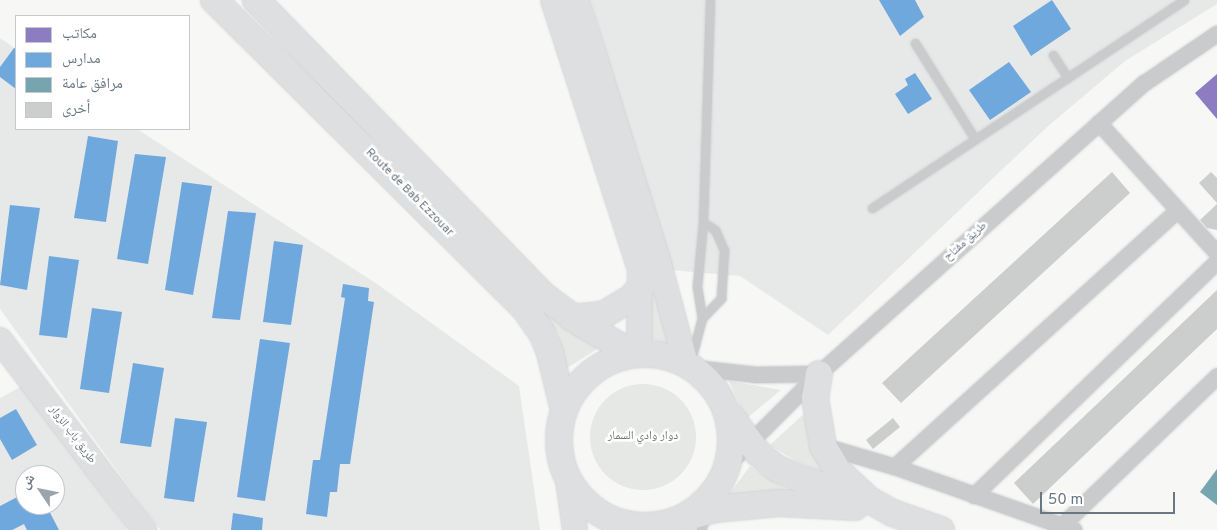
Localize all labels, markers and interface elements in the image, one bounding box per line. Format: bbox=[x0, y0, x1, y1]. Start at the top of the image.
legend bbox=[15, 15, 190, 130]
text: مكاتب bbox=[62, 25, 97, 44]
text: مدارس bbox=[62, 50, 101, 69]
text: مرافق عامة bbox=[62, 75, 123, 94]
text: أخرى bbox=[62, 100, 90, 119]
street label: Route de Bab Ezzouar bbox=[362, 146, 456, 240]
street label: طريق مفتاح bbox=[942, 219, 990, 265]
street label: طريق باب الزوار bbox=[45, 403, 99, 467]
park label: دوار وادي السمار bbox=[608, 430, 678, 444]
north arrow bbox=[15, 465, 65, 515]
text: ش bbox=[17, 471, 39, 493]
scale bar bbox=[1042, 482, 1177, 514]
text: 50 m bbox=[1048, 491, 1083, 510]

